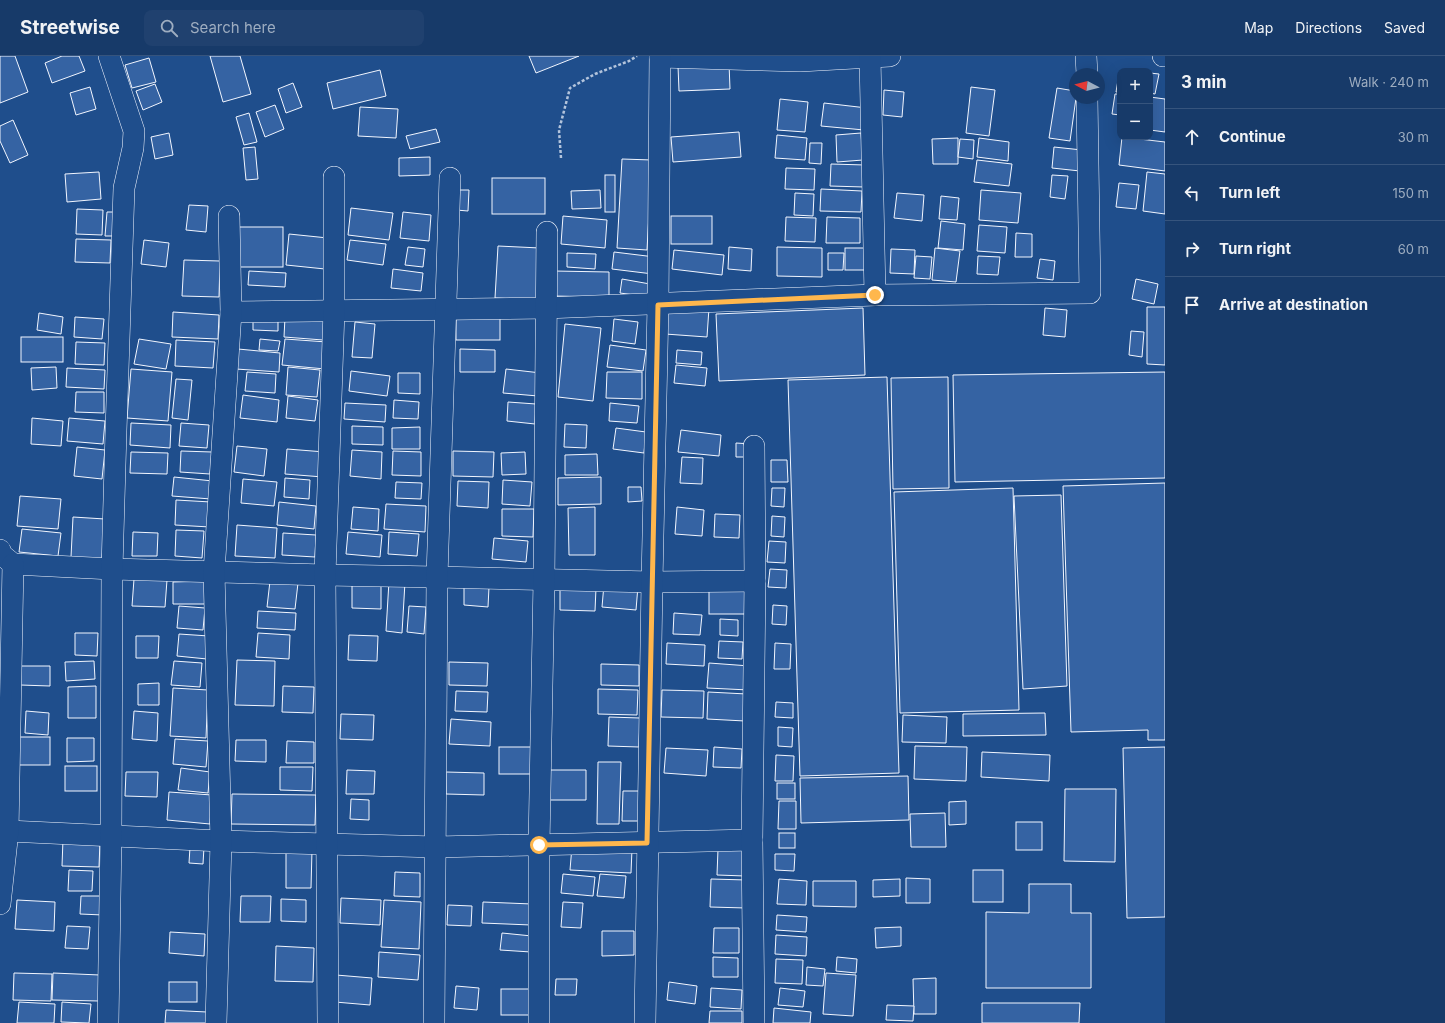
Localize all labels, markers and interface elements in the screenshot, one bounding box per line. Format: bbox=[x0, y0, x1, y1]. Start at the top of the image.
search box bbox=[144, 10, 424, 46]
text: Streetwise bbox=[20, 16, 120, 39]
icon: search bbox=[158, 17, 180, 39]
text: Search here bbox=[190, 18, 276, 37]
text: Map bbox=[1244, 19, 1273, 36]
text: Directions bbox=[1295, 19, 1362, 36]
text: Saved bbox=[1384, 19, 1425, 36]
north arrow bbox=[1069, 68, 1105, 104]
map controls bbox=[1117, 68, 1153, 140]
button: + bbox=[1117, 68, 1153, 104]
text: 3 min bbox=[1181, 72, 1227, 92]
text: Walk · 240 m bbox=[1349, 74, 1429, 90]
button: − bbox=[1117, 104, 1153, 140]
icon: ahead bbox=[1181, 126, 1203, 148]
text: Continue bbox=[1219, 127, 1286, 146]
text: 30 m bbox=[1398, 129, 1429, 145]
icon: left bbox=[1181, 182, 1203, 204]
text: Turn left bbox=[1219, 183, 1280, 202]
text: 150 m bbox=[1393, 185, 1429, 201]
icon: right bbox=[1181, 238, 1203, 260]
text: Turn right bbox=[1219, 239, 1291, 258]
text: 60 m bbox=[1398, 241, 1429, 257]
route end bbox=[866, 286, 884, 304]
icon: arrive bbox=[1181, 294, 1203, 316]
text: Arrive at destination bbox=[1219, 295, 1368, 314]
route start bbox=[530, 836, 548, 854]

